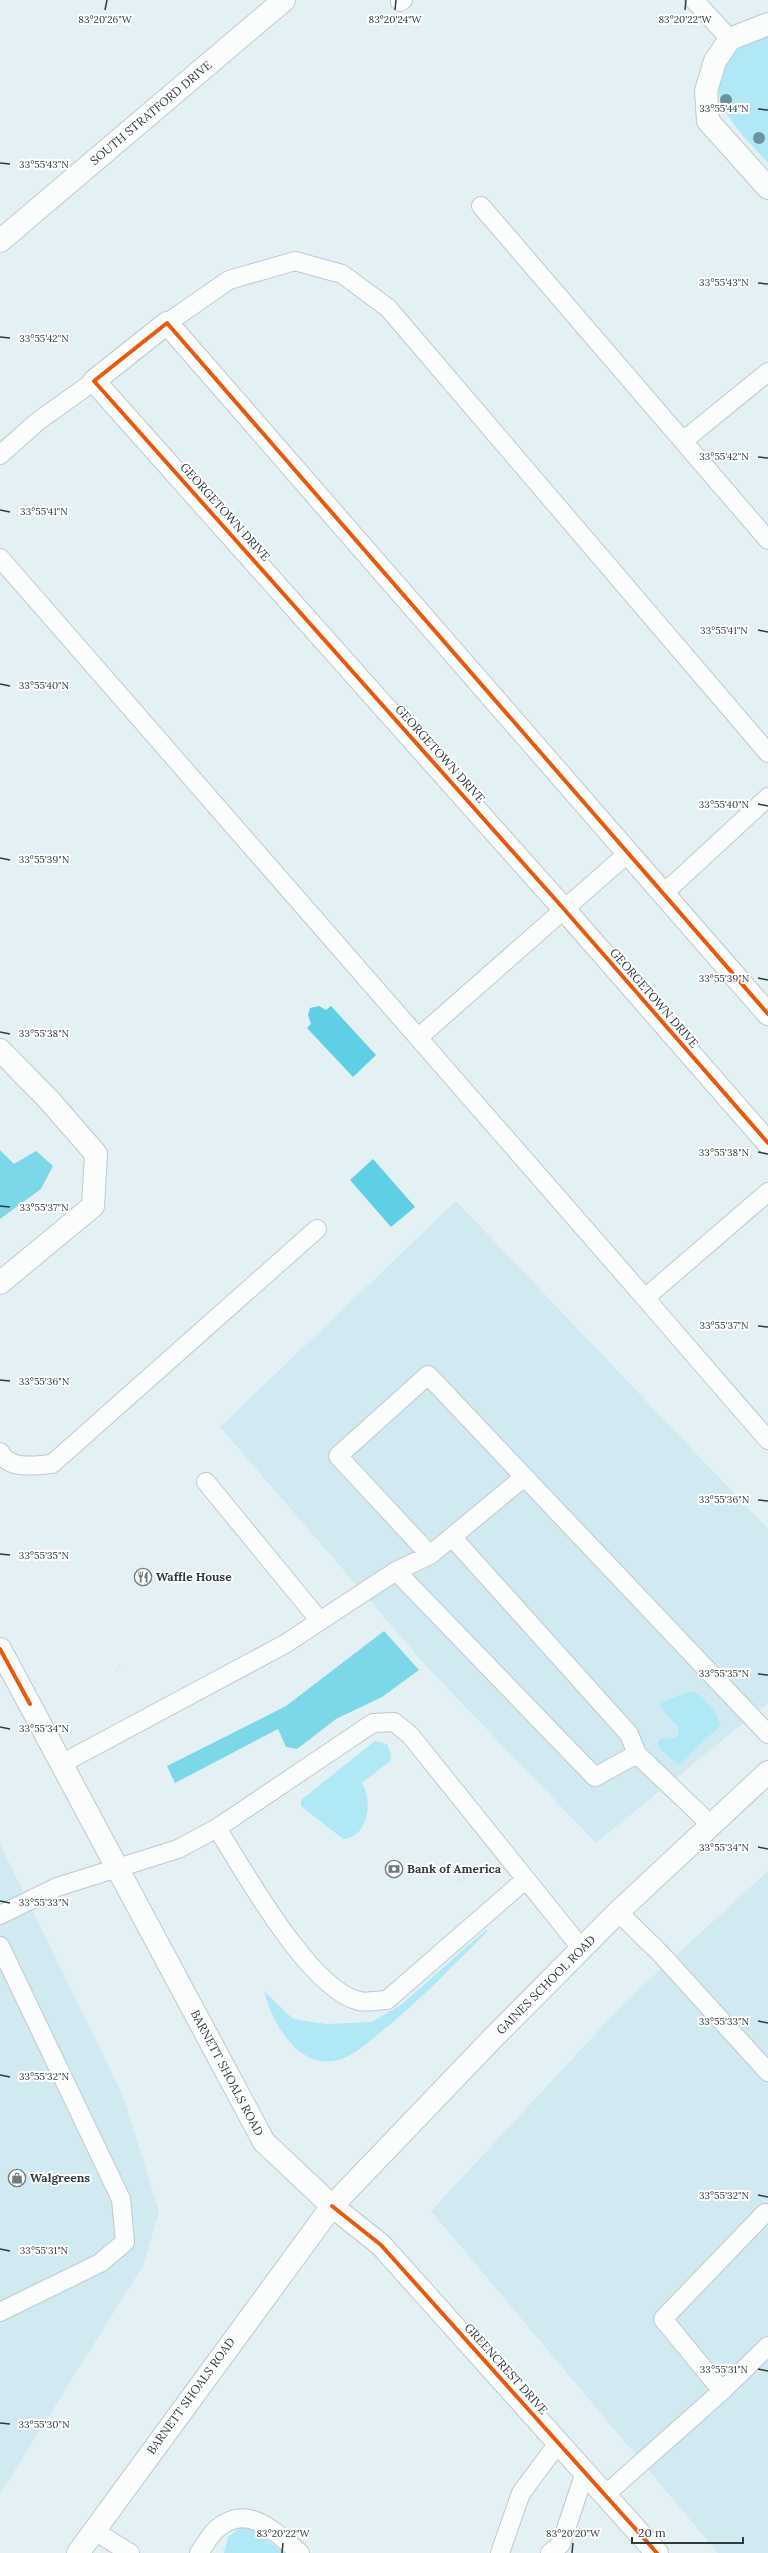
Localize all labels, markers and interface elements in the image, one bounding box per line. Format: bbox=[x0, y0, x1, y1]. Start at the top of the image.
text: 83°20'26"W bbox=[78, 13, 133, 26]
text: 83°20'24"W bbox=[369, 13, 422, 26]
text: 83°20'22"W bbox=[658, 13, 713, 26]
street label: SOUTH STRATFORD DRIVE bbox=[87, 57, 215, 168]
text: 33°55'44"N bbox=[699, 102, 749, 115]
text: 33°55'43"N bbox=[19, 158, 69, 171]
text: 33°55'43"N bbox=[699, 276, 749, 289]
text: 33°55'42"N bbox=[19, 332, 69, 345]
text: 33°55'42"N bbox=[699, 450, 749, 463]
street label: GEORGETOWN DRIVE bbox=[177, 459, 273, 564]
text: 33°55'41"N bbox=[20, 505, 68, 518]
text: 33°55'41"N bbox=[700, 624, 748, 637]
text: 33°55'40"N bbox=[19, 679, 70, 692]
street label: GEORGETOWN DRIVE bbox=[392, 701, 488, 806]
text: 33°55'40"N bbox=[699, 798, 750, 811]
text: 33°55'39"N bbox=[19, 853, 70, 866]
street label: GEORGETOWN DRIVE bbox=[607, 945, 702, 1051]
text: 33°55'39"N bbox=[699, 972, 750, 985]
text: 33°55'38"N bbox=[19, 1027, 70, 1040]
text: 33°55'38"N bbox=[699, 1146, 750, 1159]
text: 33°55'37"N bbox=[19, 1201, 69, 1214]
text: 33°55'37"N bbox=[699, 1319, 749, 1332]
text: 33°55'36"N bbox=[19, 1375, 70, 1388]
text: 33°55'36"N bbox=[699, 1493, 750, 1506]
text: 33°55'35"N bbox=[19, 1549, 70, 1562]
restaurant icon: Waffle House bbox=[133, 1567, 153, 1587]
place label: Waffle House bbox=[156, 1569, 232, 1584]
text: 33°55'35"N bbox=[699, 1667, 750, 1680]
text: 33°55'34"N bbox=[19, 1722, 69, 1735]
text: 33°55'34"N bbox=[699, 1841, 749, 1854]
bank icon: Bank of America bbox=[384, 1859, 404, 1879]
place label: Bank of America bbox=[407, 1861, 502, 1876]
text: 33°55'33"N bbox=[19, 1896, 70, 1909]
street label: GAINES SCHOOL ROAD bbox=[493, 1932, 598, 2037]
street label: BARNETT SHOALS ROAD bbox=[188, 2007, 267, 2138]
text: 33°55'33"N bbox=[699, 2015, 750, 2028]
text: 33°55'32"N bbox=[19, 2070, 69, 2083]
shop icon: Walgreens bbox=[7, 2168, 27, 2188]
place label: Walgreens bbox=[30, 2170, 90, 2185]
text: 33°55'32"N bbox=[699, 2189, 749, 2202]
text: 33°55'31"N bbox=[20, 2244, 69, 2257]
street label: GREENCREST DRIVE bbox=[462, 2320, 551, 2417]
street label: BARNETT SHOALS ROAD bbox=[143, 2334, 238, 2457]
text: 33°55'31"N bbox=[700, 2363, 749, 2376]
text: 33°55'30"N bbox=[18, 2418, 70, 2431]
scale bar bbox=[632, 2519, 743, 2545]
text: 20 m bbox=[638, 2525, 666, 2540]
text: 83°20'22"W bbox=[256, 2527, 311, 2540]
text: 83°20'20"W bbox=[546, 2527, 601, 2540]

